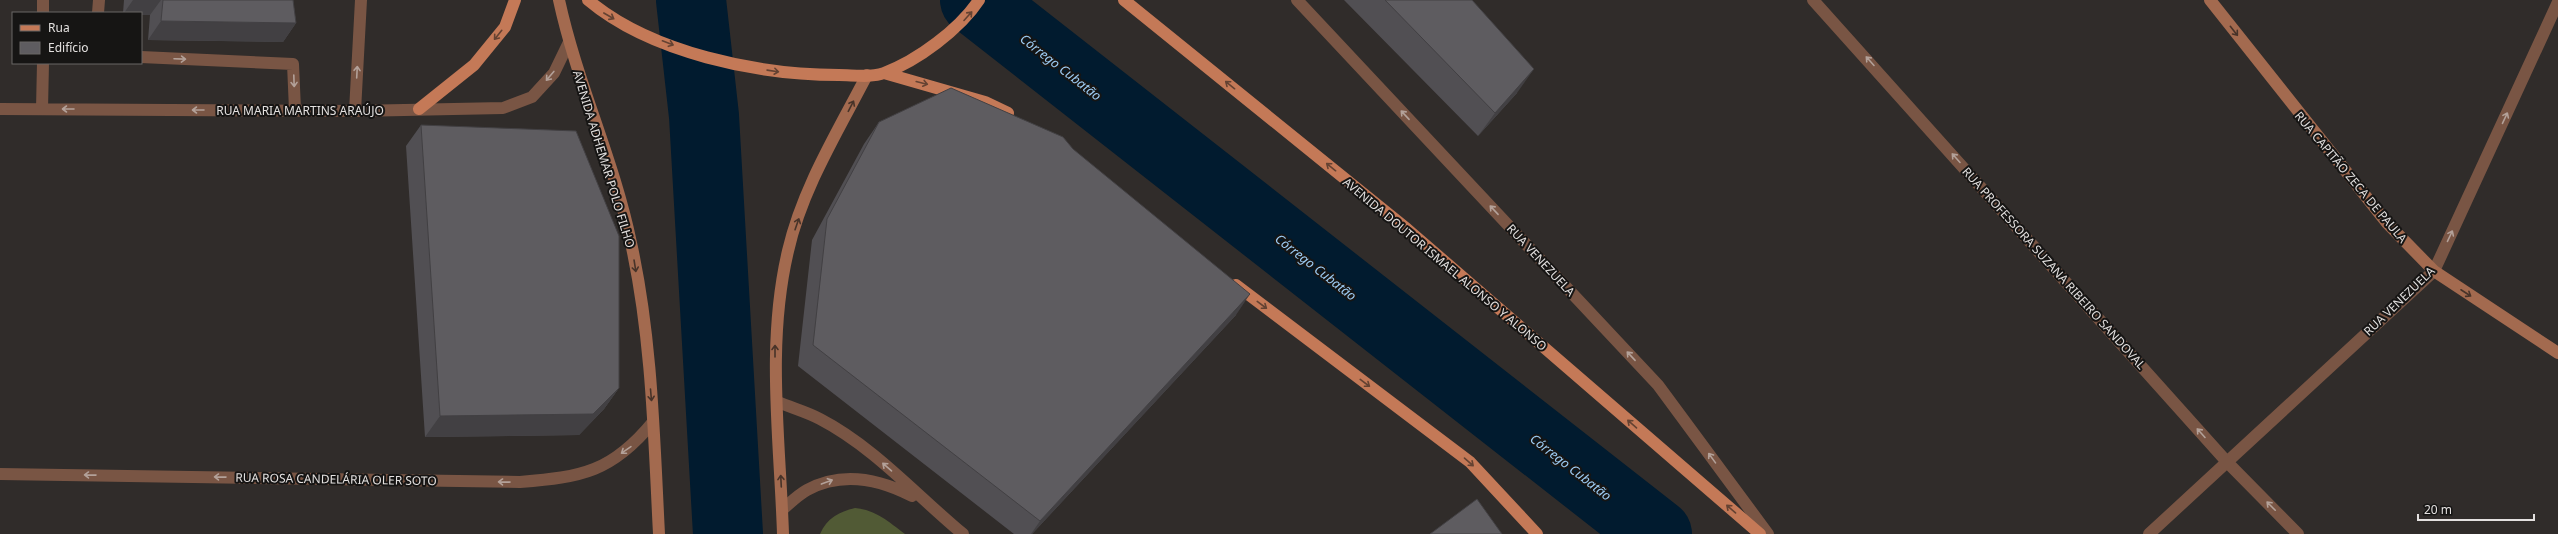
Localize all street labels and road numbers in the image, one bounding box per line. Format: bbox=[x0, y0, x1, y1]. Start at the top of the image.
street label: AVENIDA ADHEMAR POLO FILHO bbox=[569, 68, 639, 250]
street label: RUA MARIA MARTINS ARAÚJO bbox=[216, 102, 384, 119]
street label: RUA CAPITÃO ZECA DE PAULA bbox=[2291, 108, 2411, 247]
street label: RUA PROFESSORA SUZANA RIBEIRO SANDOVAL bbox=[1958, 163, 2150, 373]
street label: AVENIDA DOUTOR ISMAEL ALONSO Y ALONSO bbox=[1339, 173, 1551, 355]
street label: RUA VENEZUELA bbox=[1503, 220, 1579, 300]
street label: RUA VENEZUELA bbox=[2360, 262, 2439, 339]
street label: RUA ROSA CANDELÁRIA OLER SOTO bbox=[235, 469, 437, 489]

